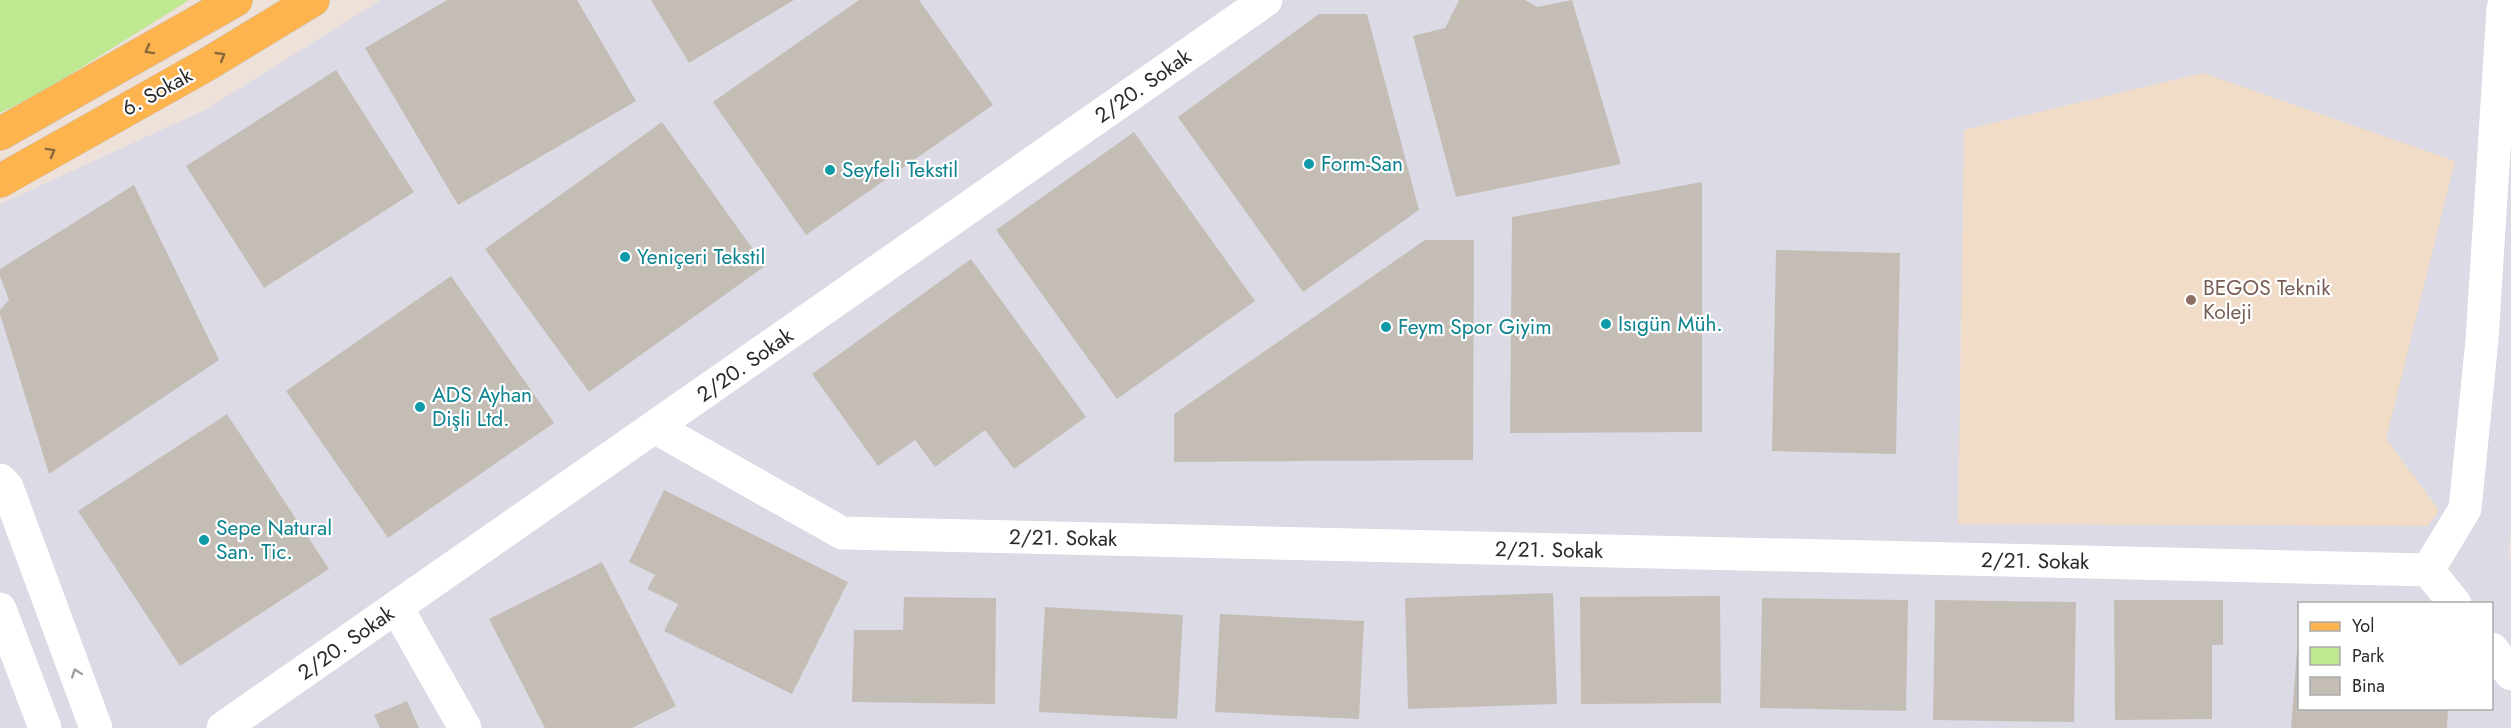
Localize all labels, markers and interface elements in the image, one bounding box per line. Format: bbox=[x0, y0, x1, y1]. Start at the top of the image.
street label: 2/20. Sokak bbox=[1089, 41, 1198, 130]
one-way arrow bbox=[144, 43, 155, 54]
one-way arrow bbox=[215, 52, 225, 63]
street label: 6. Sokak bbox=[116, 60, 198, 124]
one-way arrow bbox=[45, 148, 55, 159]
place label: Form-San bbox=[1321, 149, 1403, 179]
place label: Seyfeli Tekstil bbox=[842, 155, 958, 185]
marker: Form-San bbox=[1302, 157, 1316, 171]
marker: Seyfeli Tekstil bbox=[823, 163, 837, 177]
place label: Yeniçeri Tekstil bbox=[637, 242, 765, 272]
marker: Yeniçeri Tekstil bbox=[618, 250, 632, 264]
place label: BEGOS Teknik Koleji bbox=[2203, 273, 2331, 327]
marker: BEGOS Teknik Koleji bbox=[2184, 293, 2198, 307]
place label: Isıgün Müh. bbox=[1618, 309, 1723, 339]
place label: Feym Spor Giyim bbox=[1398, 312, 1552, 342]
marker: Isıgün Müh. bbox=[1599, 317, 1613, 331]
street label: 2/20. Sokak bbox=[691, 320, 800, 409]
marker: Feym Spor Giyim bbox=[1379, 320, 1393, 334]
place label: ADS Ayhan Dişli Ltd. bbox=[432, 380, 532, 434]
marker: ADS Ayhan Dişli Ltd. bbox=[413, 400, 427, 414]
place label: Sepe Natural San. Tic. bbox=[216, 513, 332, 567]
street label: 2/21. Sokak bbox=[1009, 522, 1118, 554]
marker: Sepe Natural San. Tic. bbox=[197, 533, 211, 547]
street label: 2/21. Sokak bbox=[1495, 534, 1604, 566]
street label: 2/21. Sokak bbox=[1981, 545, 2090, 577]
street label: 2/20. Sokak bbox=[292, 598, 401, 687]
legend bbox=[2298, 602, 2493, 710]
text: Yol bbox=[2352, 613, 2374, 639]
text: Park bbox=[2352, 643, 2384, 669]
one-way arrow bbox=[70, 668, 83, 679]
text: Bina bbox=[2352, 673, 2385, 699]

